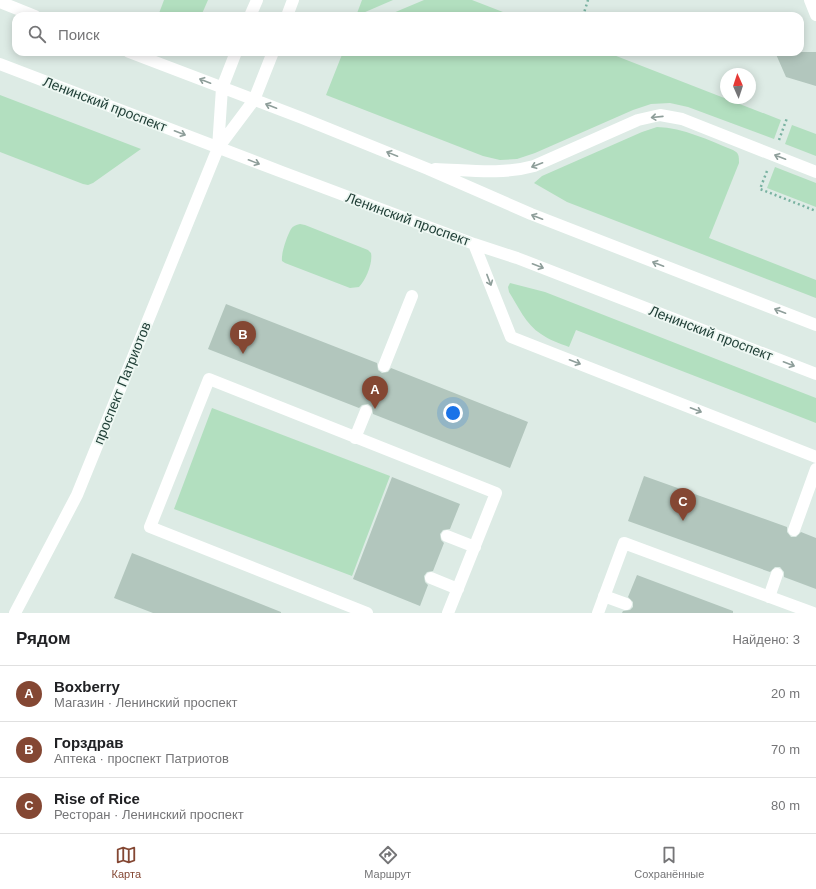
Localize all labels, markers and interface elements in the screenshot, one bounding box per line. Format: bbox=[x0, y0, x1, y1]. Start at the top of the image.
search box bbox=[12, 12, 804, 56]
icon: search bbox=[26, 23, 48, 45]
text: Поиск bbox=[58, 26, 100, 43]
north arrow bbox=[720, 68, 756, 104]
street label: Ленинский проспект bbox=[41, 73, 170, 135]
one-way arrow bbox=[199, 77, 211, 85]
one-way arrow bbox=[265, 102, 277, 110]
one-way arrow bbox=[651, 113, 664, 121]
one-way arrow bbox=[173, 130, 185, 138]
one-way arrow bbox=[386, 150, 398, 157]
one-way arrow bbox=[774, 153, 786, 161]
one-way arrow bbox=[248, 158, 260, 166]
one-way arrow bbox=[532, 161, 544, 169]
street label: Ленинский проспект bbox=[344, 189, 473, 249]
one-way arrow bbox=[532, 212, 544, 220]
one-way arrow bbox=[653, 259, 665, 267]
one-way arrow bbox=[531, 263, 543, 271]
one-way arrow bbox=[485, 274, 493, 286]
street label: Ленинский проспект bbox=[647, 302, 776, 364]
one-way arrow bbox=[774, 306, 786, 314]
street label: проспект Патриотов bbox=[90, 319, 154, 447]
pin: B bbox=[230, 321, 256, 354]
one-way arrow bbox=[569, 359, 581, 367]
one-way arrow bbox=[783, 360, 795, 368]
pin: A bbox=[362, 376, 388, 409]
your location bbox=[443, 403, 463, 423]
one-way arrow bbox=[689, 406, 701, 414]
pin: C bbox=[670, 488, 696, 521]
text: Рядом bbox=[16, 629, 71, 648]
text: Найдено: 3 bbox=[732, 632, 800, 647]
text: Boxberry bbox=[54, 678, 120, 695]
text: A bbox=[24, 686, 34, 701]
text: 20 m bbox=[771, 686, 800, 701]
text: Магазин · Ленинский проспект bbox=[54, 695, 237, 710]
text: Горздрав bbox=[54, 734, 124, 751]
text: B bbox=[24, 742, 34, 757]
text: 70 m bbox=[771, 742, 800, 757]
text: Аптека · проспект Патриотов bbox=[54, 751, 229, 766]
text: Rise of Rice bbox=[54, 790, 140, 807]
text: C bbox=[24, 798, 34, 813]
text: 80 m bbox=[771, 798, 800, 813]
text: Ресторан · Ленинский проспект bbox=[54, 807, 244, 822]
tab: Карта bbox=[112, 844, 141, 880]
tab: Маршрут bbox=[364, 844, 411, 880]
tab: Сохранённые bbox=[634, 844, 704, 880]

